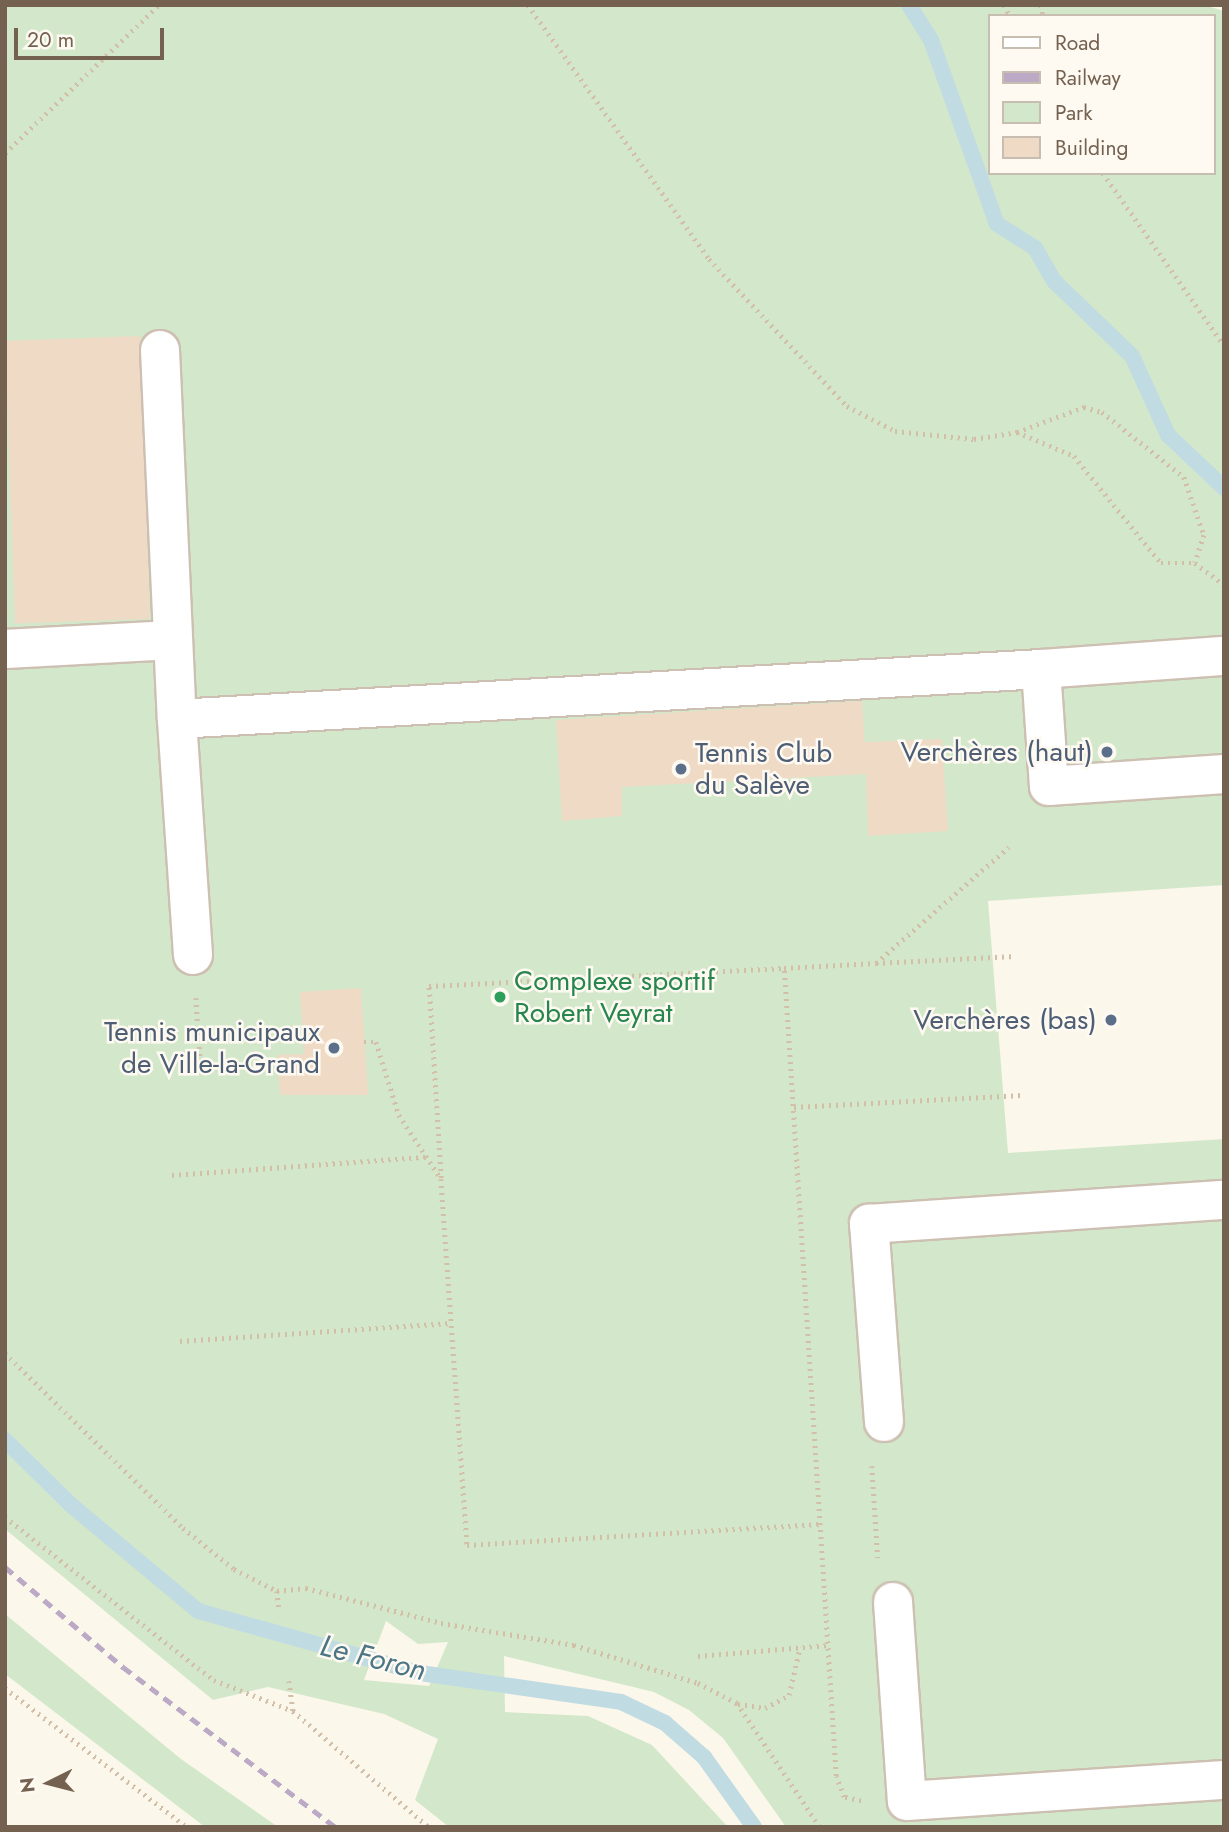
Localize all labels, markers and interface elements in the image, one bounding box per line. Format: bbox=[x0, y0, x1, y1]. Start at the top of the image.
scale bar bbox=[18, 14, 168, 58]
legend bbox=[988, 14, 1215, 175]
text: 20 m bbox=[27, 25, 74, 55]
text: Road bbox=[1055, 28, 1100, 58]
text: Railway bbox=[1055, 63, 1121, 93]
text: Park bbox=[1055, 98, 1092, 128]
text: Building bbox=[1055, 133, 1128, 163]
place label: Verchères (haut) bbox=[900, 735, 1093, 769]
place label: Tennis Club du Salève bbox=[695, 736, 832, 802]
marker: Verchères (haut) bbox=[1099, 744, 1115, 760]
marker: Tennis Club du Salève bbox=[673, 761, 689, 777]
place label: Complexe sportif Robert Veyrat bbox=[514, 964, 715, 1030]
marker: Complexe sportif Robert Veyrat bbox=[492, 989, 508, 1005]
place label: Verchères (bas) bbox=[913, 1003, 1097, 1037]
marker: Verchères (bas) bbox=[1103, 1012, 1119, 1028]
place label: Tennis municipaux de Ville-la-Grand bbox=[104, 1015, 320, 1081]
marker: Tennis municipaux de Ville-la-Grand bbox=[326, 1040, 342, 1056]
water label: Le Foron bbox=[317, 1628, 429, 1688]
north arrow bbox=[14, 1748, 84, 1818]
text: N bbox=[13, 1776, 42, 1794]

